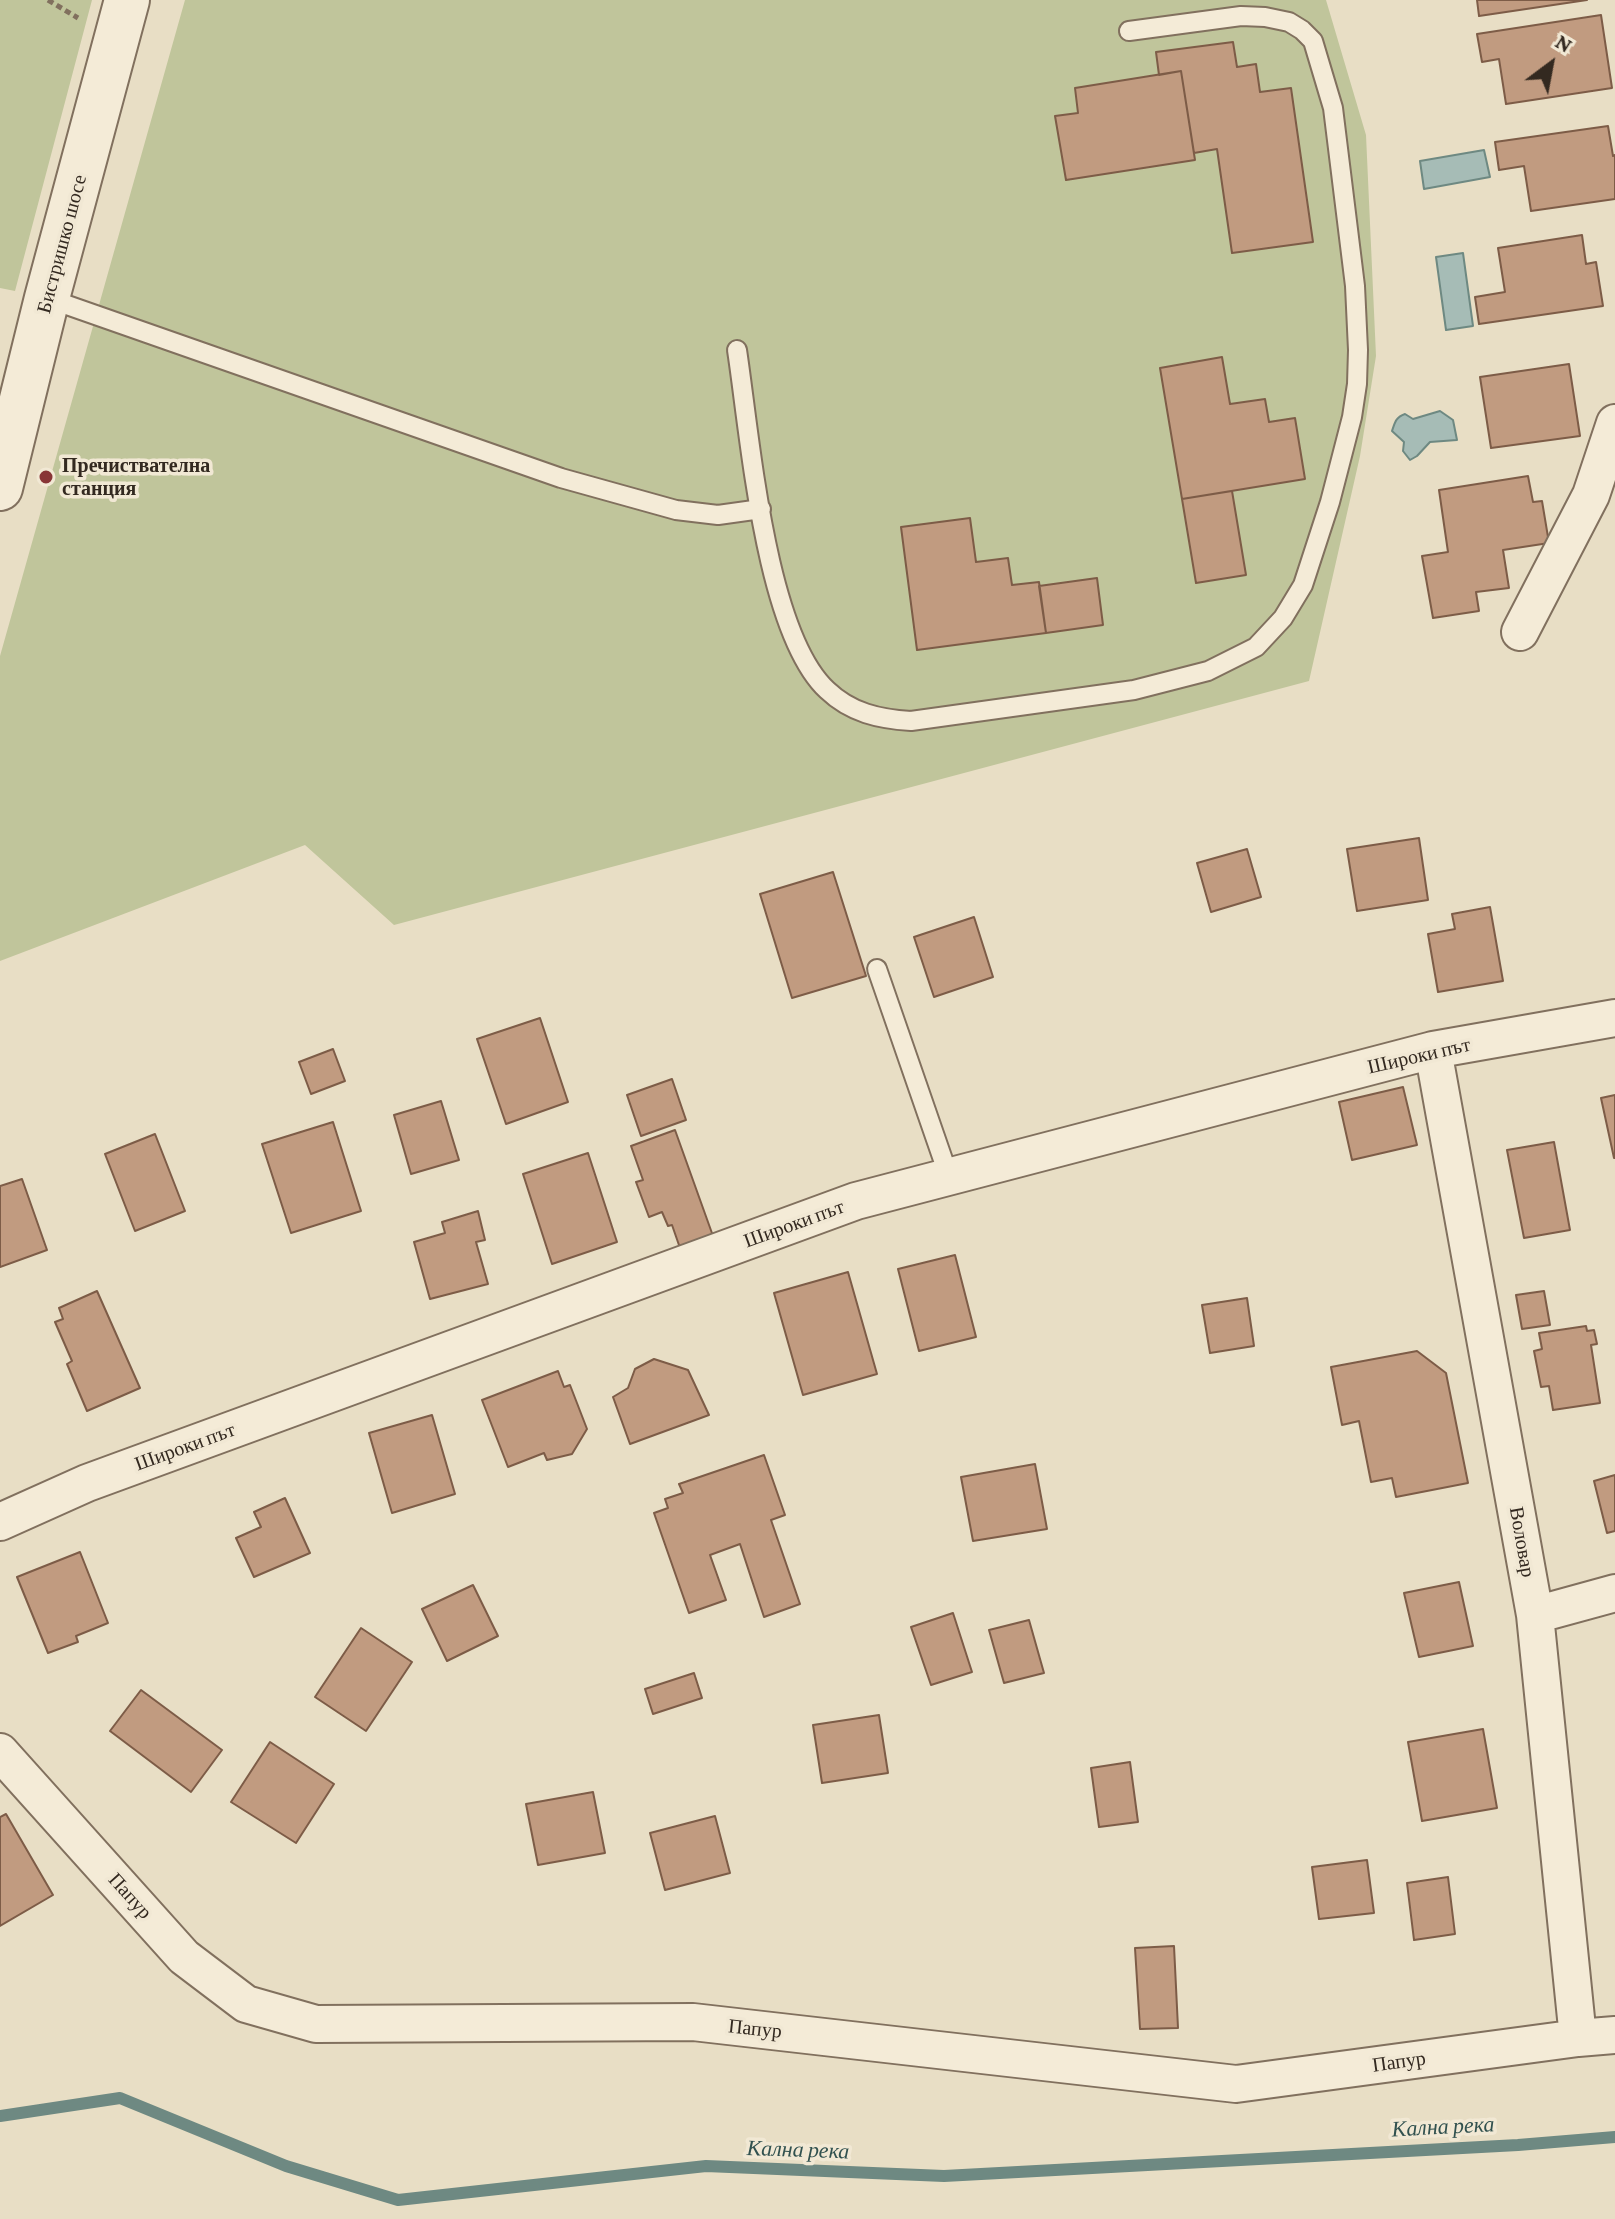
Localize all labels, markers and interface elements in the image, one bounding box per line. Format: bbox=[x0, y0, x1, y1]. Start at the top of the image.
north arrow bbox=[1511, 24, 1591, 104]
text: N bbox=[1551, 29, 1577, 58]
street label: Бистришко шосе bbox=[32, 172, 92, 316]
place label: Пречиствателна станция bbox=[62, 454, 210, 501]
marker: Пречиствателна станция bbox=[37, 468, 55, 486]
street label: Широки път bbox=[1365, 1033, 1473, 1079]
street label: Широки път bbox=[741, 1195, 847, 1253]
street label: Широки път bbox=[132, 1418, 238, 1476]
street label: Воловар bbox=[1504, 1505, 1540, 1579]
street label: Папур bbox=[103, 1868, 157, 1924]
street label: Папур bbox=[727, 2014, 783, 2044]
street label: Папур bbox=[1371, 2046, 1427, 2078]
water label: Кална река bbox=[1391, 2111, 1495, 2143]
water label: Кална река bbox=[746, 2135, 850, 2165]

